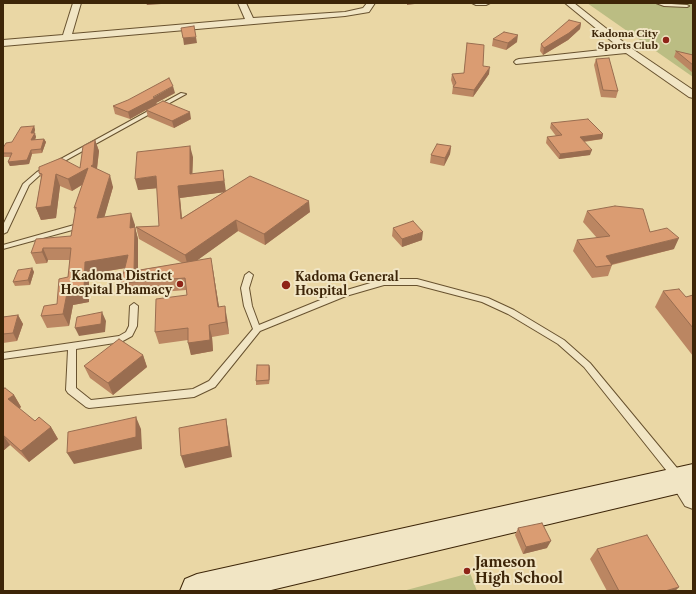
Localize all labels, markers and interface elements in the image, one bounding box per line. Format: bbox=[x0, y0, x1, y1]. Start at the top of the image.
place label: Kadoma City Sports Club bbox=[591, 28, 658, 52]
marker: Kadoma City Sports Club bbox=[661, 35, 671, 45]
place label: Kadoma District Hospital Phamacy bbox=[60, 270, 172, 298]
place label: Kadoma General Hospital bbox=[295, 271, 399, 299]
marker: Kadoma District Hospital Phamacy bbox=[175, 279, 185, 289]
marker: Kadoma General Hospital bbox=[280, 279, 292, 291]
place label: Jameson High School bbox=[475, 555, 563, 588]
marker: Jameson High School bbox=[462, 566, 472, 576]

